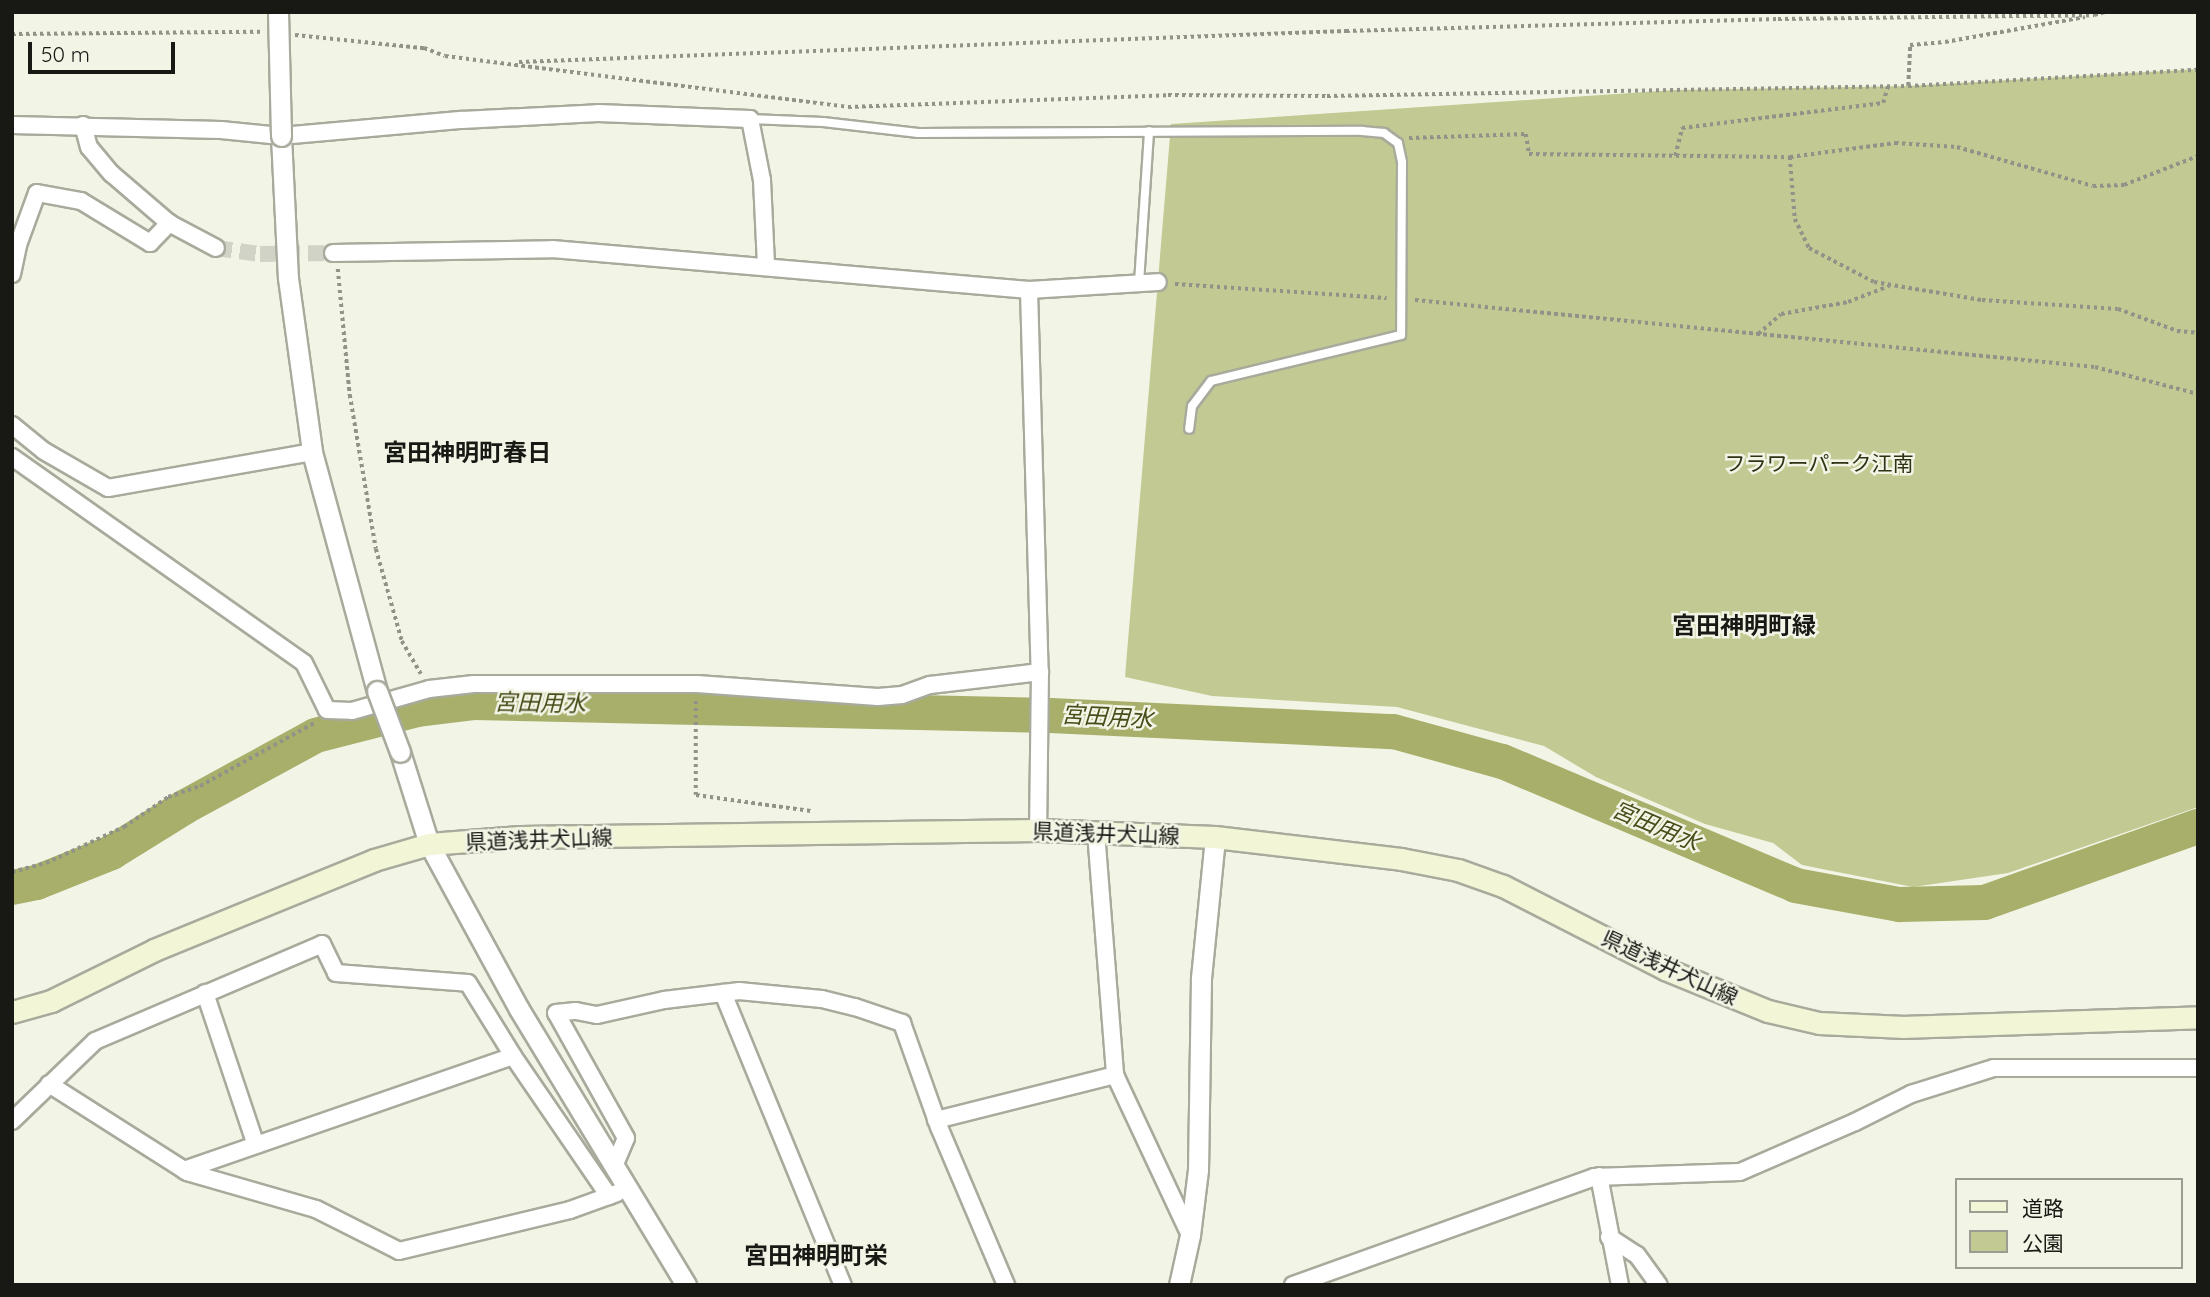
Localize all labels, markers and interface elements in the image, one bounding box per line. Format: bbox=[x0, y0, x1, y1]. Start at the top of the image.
scale bar bbox=[32, 28, 178, 72]
text: 50 m bbox=[41, 41, 90, 67]
district label: 宮田神明町春日 bbox=[383, 439, 551, 467]
park label: フラワーパーク江南 bbox=[1725, 450, 1913, 476]
district label: 宮田神明町緑 bbox=[1672, 612, 1816, 640]
water label: 宮田用水 bbox=[494, 688, 586, 718]
water label: 宮田用水 bbox=[1060, 701, 1154, 733]
water label: 宮田用水 bbox=[1608, 795, 1704, 857]
street label: 県道浅井犬山線 bbox=[1032, 818, 1180, 848]
street label: 県道浅井犬山線 bbox=[465, 824, 613, 854]
street label: 県道浅井犬山線 bbox=[1598, 925, 1742, 1009]
legend bbox=[1954, 1178, 2182, 1269]
text: 道路 bbox=[2022, 1195, 2064, 1221]
text: 公園 bbox=[2022, 1230, 2064, 1256]
district label: 宮田神明町栄 bbox=[744, 1242, 888, 1270]

